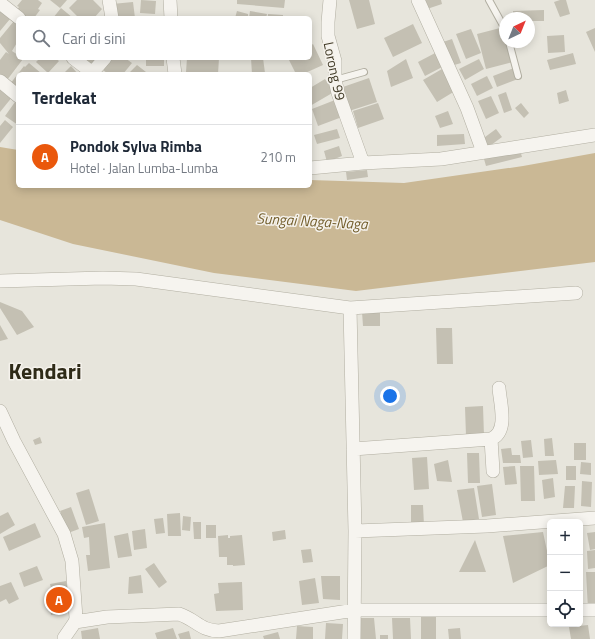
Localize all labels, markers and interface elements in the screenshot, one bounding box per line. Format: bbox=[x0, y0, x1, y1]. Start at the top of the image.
north arrow bbox=[499, 12, 535, 48]
search box bbox=[16, 16, 312, 60]
icon: search bbox=[30, 27, 52, 49]
text: Cari di sini bbox=[62, 27, 126, 50]
street label: Lorong 99 bbox=[319, 40, 351, 102]
text: Terdekat bbox=[32, 85, 96, 111]
text: Pondok Sylva Rimba bbox=[70, 135, 202, 158]
text: A bbox=[41, 147, 49, 167]
text: 210 m bbox=[260, 147, 296, 167]
text: Hotel · Jalan Lumba-Lumba bbox=[70, 158, 218, 178]
water label: Sungai Naga-Naga bbox=[256, 207, 370, 235]
district label: Kendari bbox=[8, 354, 82, 388]
your location bbox=[380, 386, 400, 406]
map controls bbox=[547, 519, 583, 627]
button: + bbox=[547, 519, 583, 555]
button: − bbox=[547, 555, 583, 591]
pin: A bbox=[46, 585, 72, 615]
button: locate bbox=[547, 591, 583, 627]

